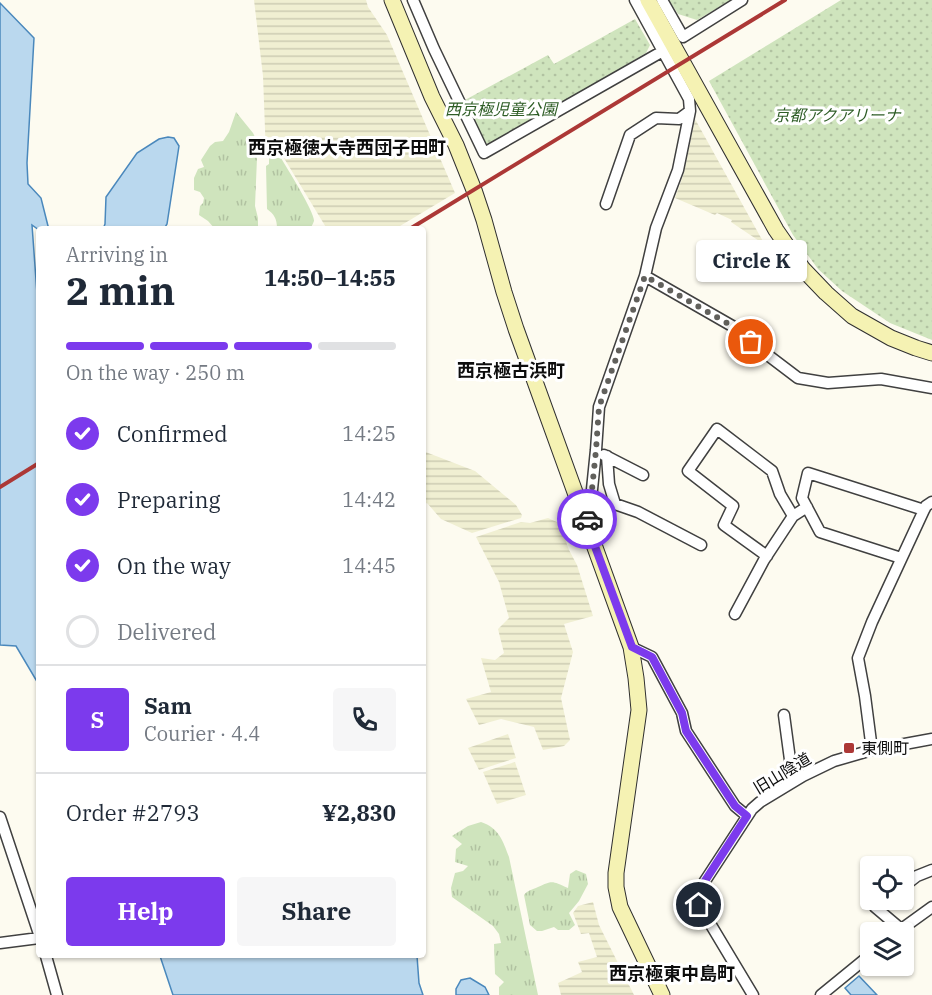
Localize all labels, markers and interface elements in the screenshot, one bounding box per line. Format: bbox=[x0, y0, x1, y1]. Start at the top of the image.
park label: 西京極児童公園 bbox=[445, 99, 559, 119]
park label: 京都アクアリーナ bbox=[773, 105, 902, 125]
district label: 西京極徳大寺西団子田町 bbox=[248, 136, 446, 159]
callout: Circle K bbox=[696, 240, 807, 282]
text: Arriving in bbox=[66, 241, 168, 268]
text: Circle K bbox=[712, 247, 791, 274]
text: 14:50–14:55 bbox=[264, 263, 396, 292]
text: 2 min bbox=[66, 265, 175, 316]
pin bbox=[725, 316, 776, 367]
icon: bag bbox=[734, 325, 767, 358]
text: On the way · 250 m bbox=[66, 359, 245, 386]
district label: 西京極古浜町 bbox=[457, 359, 565, 382]
icon: check bbox=[66, 417, 99, 450]
text: Confirmed bbox=[117, 419, 228, 448]
text: 14:25 bbox=[342, 420, 396, 447]
icon: check bbox=[66, 483, 99, 516]
text: Preparing bbox=[117, 485, 221, 514]
text: 14:42 bbox=[342, 486, 396, 513]
courier bbox=[557, 489, 617, 549]
icon: car bbox=[571, 503, 604, 536]
icon: check bbox=[66, 549, 99, 582]
text: On the way bbox=[117, 551, 231, 580]
text: 14:45 bbox=[342, 552, 396, 579]
text: Delivered bbox=[117, 617, 216, 646]
button: phone bbox=[333, 688, 396, 751]
text: Sam bbox=[144, 691, 192, 720]
text: S bbox=[91, 705, 104, 734]
text: Courier · 4.4 bbox=[144, 720, 260, 747]
place label: 東側町 bbox=[861, 738, 909, 758]
marker: 東側町 bbox=[842, 741, 856, 755]
street label: 旧山陰道 bbox=[749, 748, 815, 798]
text: Order #2793 bbox=[66, 798, 200, 827]
text: ¥2,830 bbox=[322, 798, 396, 827]
map controls bbox=[860, 856, 914, 976]
button: locate bbox=[860, 856, 914, 910]
button: Help bbox=[66, 877, 225, 946]
button: Share bbox=[237, 877, 396, 946]
pin bbox=[673, 879, 724, 930]
icon: home bbox=[682, 888, 715, 921]
button: layers bbox=[860, 922, 914, 976]
district label: 西京極東中島町 bbox=[609, 962, 735, 985]

